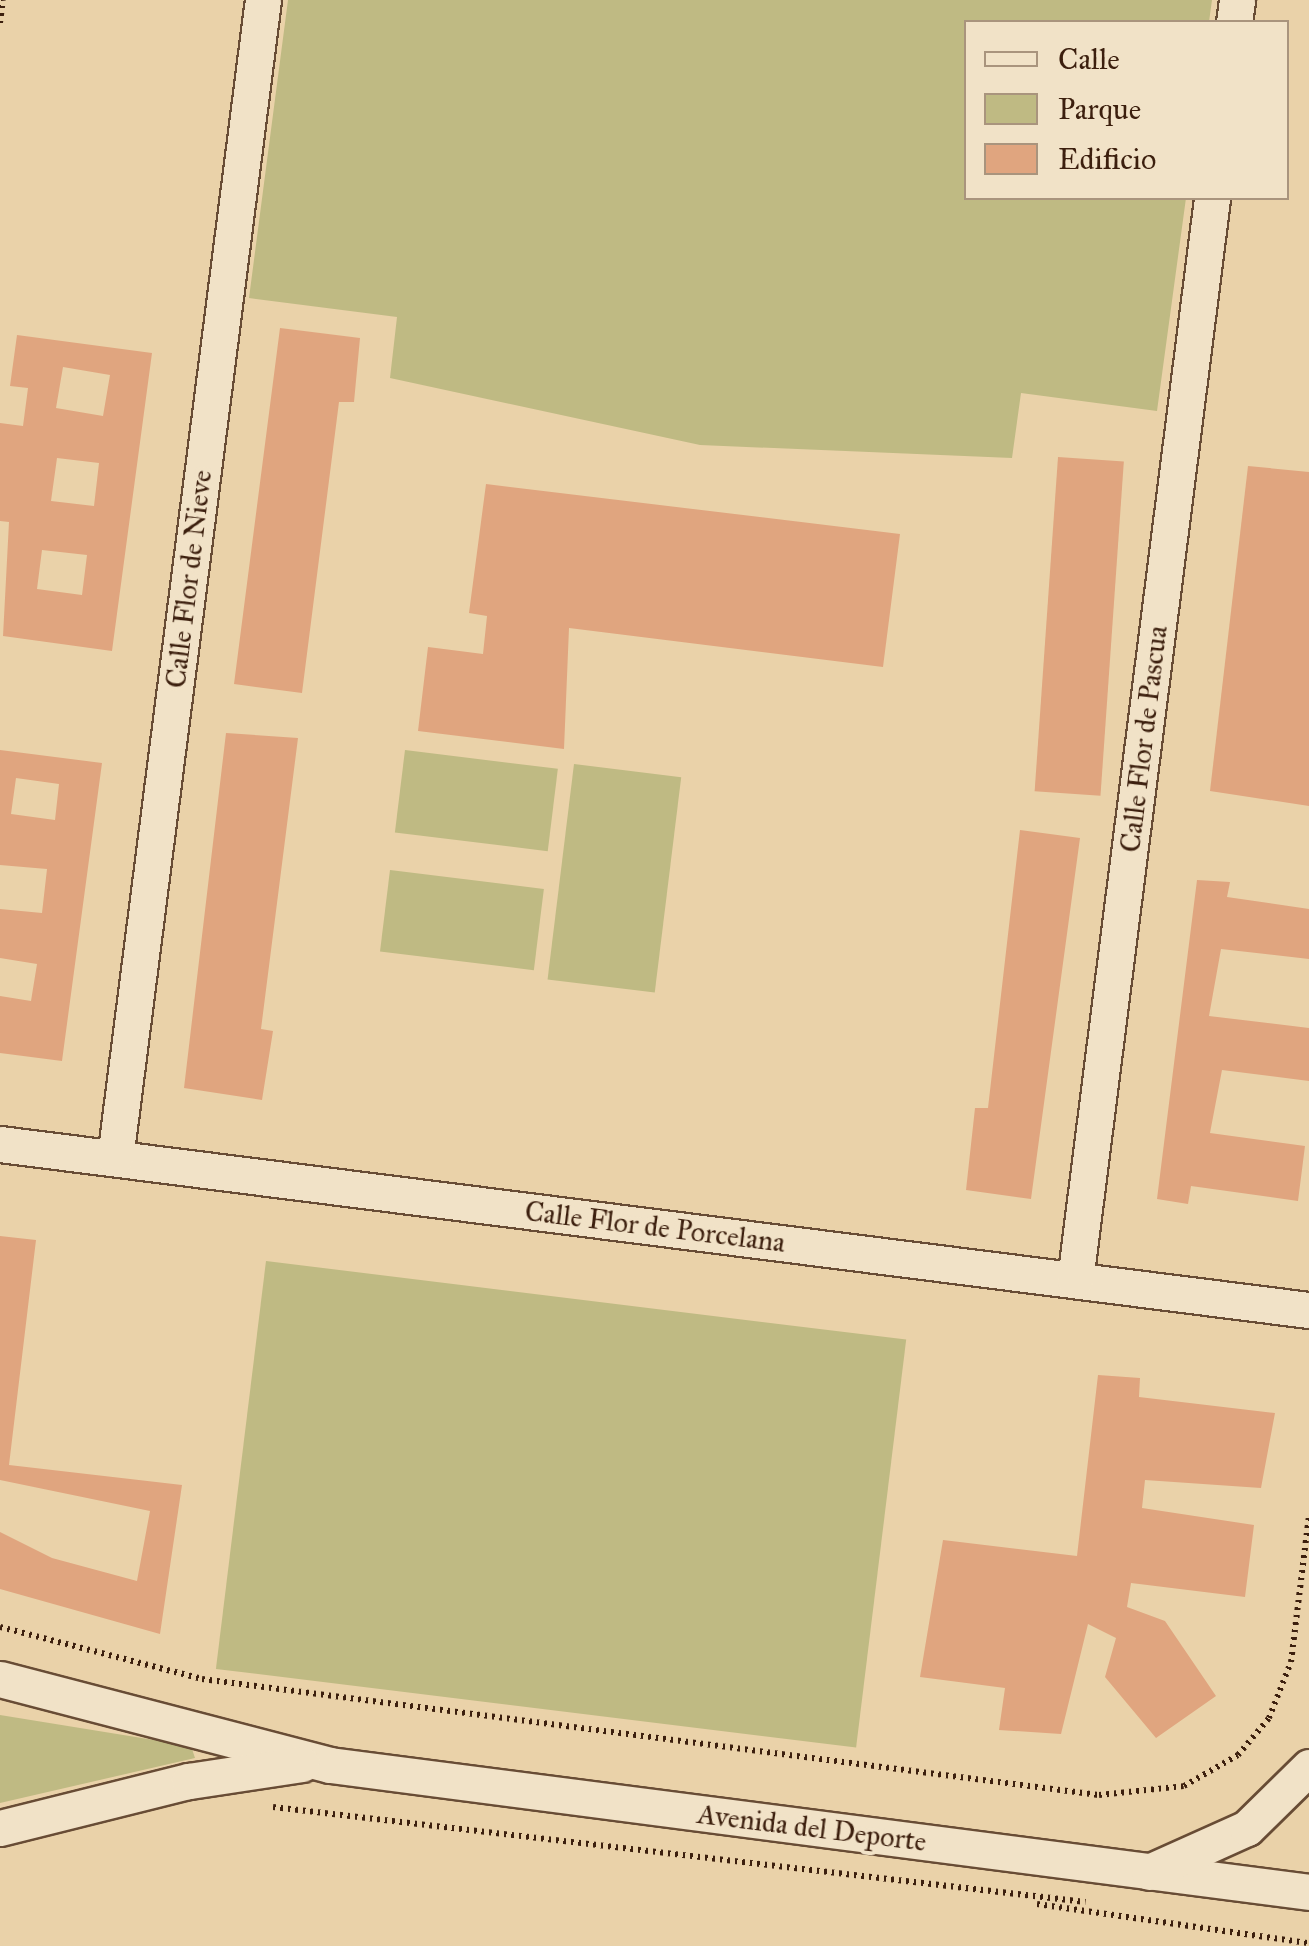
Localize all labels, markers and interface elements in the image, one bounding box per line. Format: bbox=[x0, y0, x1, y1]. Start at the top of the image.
legend bbox=[964, 20, 1289, 200]
text: Calle bbox=[1058, 41, 1120, 77]
text: Parque bbox=[1058, 91, 1141, 127]
text: Edificio bbox=[1058, 141, 1156, 177]
street label: Calle Flor de Nieve bbox=[159, 468, 219, 690]
street label: Calle Flor de Pascua bbox=[1113, 624, 1175, 854]
street label: Calle Flor de Porcelana bbox=[523, 1194, 787, 1260]
street label: Avenida del Deporte bbox=[696, 1797, 928, 1859]

